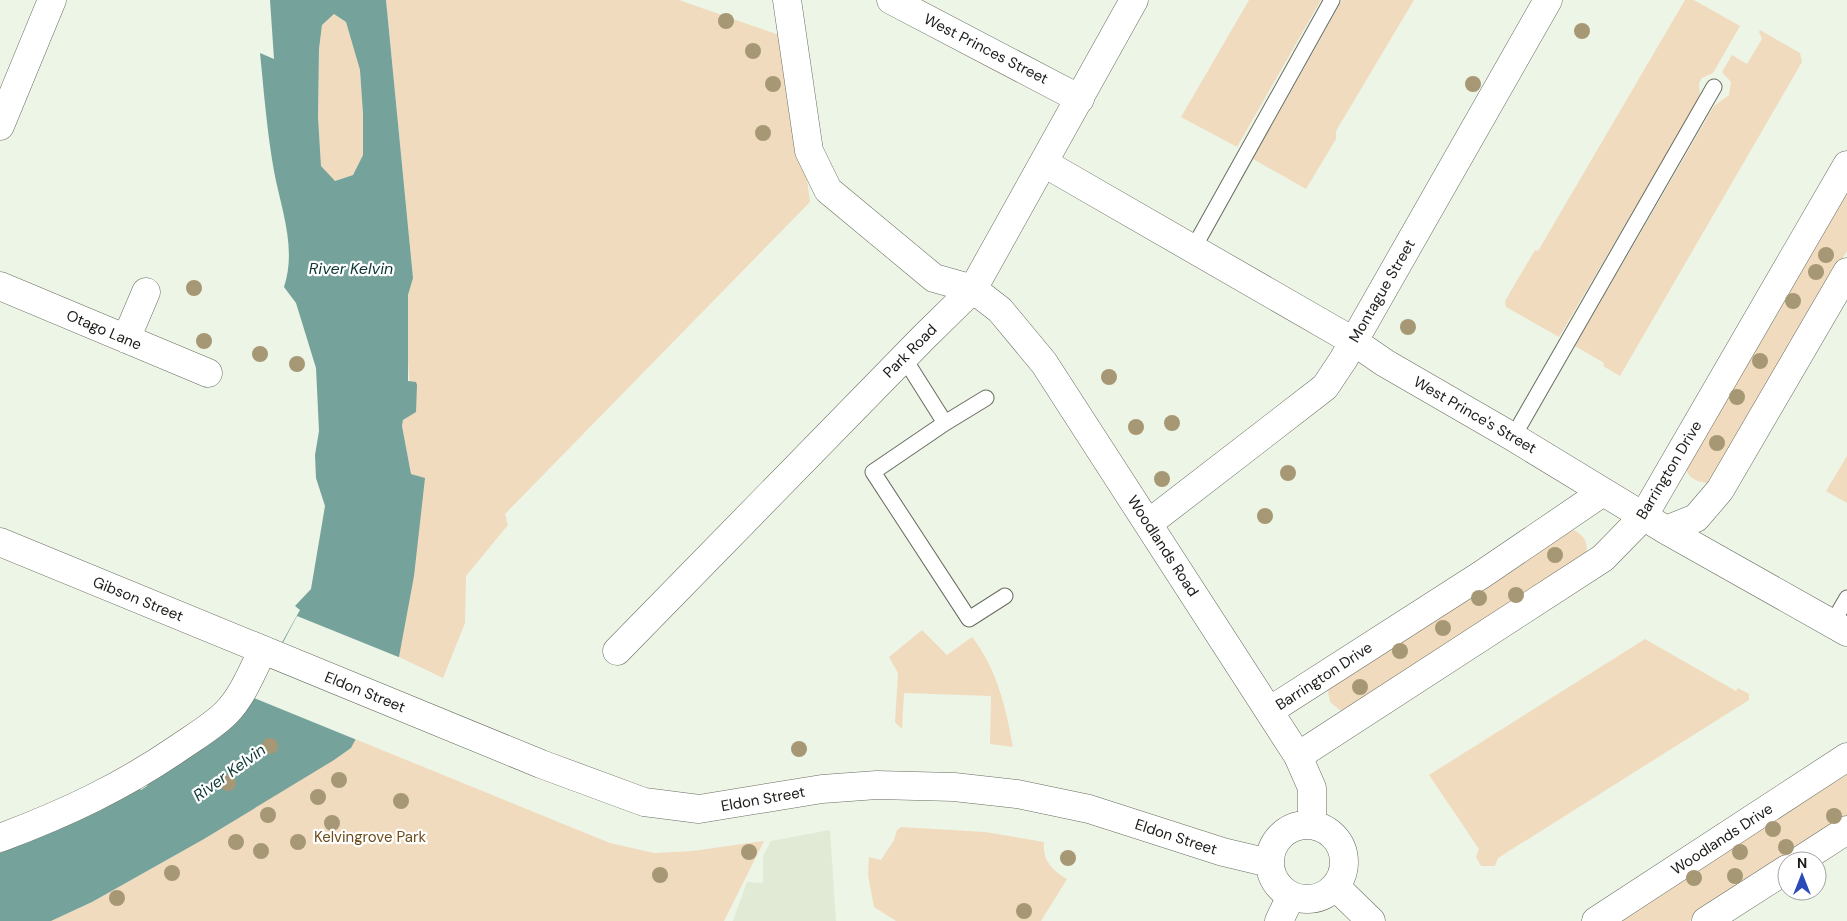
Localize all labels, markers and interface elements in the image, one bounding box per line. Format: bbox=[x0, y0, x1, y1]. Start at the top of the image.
street label: West Princes Street bbox=[920, 9, 1052, 89]
street label: Montague Street bbox=[1344, 236, 1420, 346]
water label: River Kelvin bbox=[309, 258, 393, 279]
street label: Otago Lane bbox=[63, 305, 145, 355]
street label: Park Road bbox=[879, 320, 941, 382]
street label: West Prince's Street bbox=[1410, 372, 1540, 458]
street label: Barrington Drive bbox=[1632, 417, 1706, 523]
street label: Woodlands Road bbox=[1123, 492, 1203, 600]
street label: Gibson Street bbox=[90, 572, 186, 626]
street label: Barrington Drive bbox=[1272, 637, 1376, 715]
street label: Eldon Street bbox=[322, 667, 408, 717]
water label: River Kelvin bbox=[189, 739, 270, 806]
street label: Eldon Street bbox=[719, 782, 807, 816]
street label: Woodlands Drive bbox=[1667, 799, 1777, 879]
street label: Eldon Street bbox=[1132, 814, 1220, 860]
park label: Kelvingrove Park bbox=[314, 827, 426, 847]
north arrow bbox=[1777, 851, 1827, 901]
text: N bbox=[1797, 854, 1807, 872]

